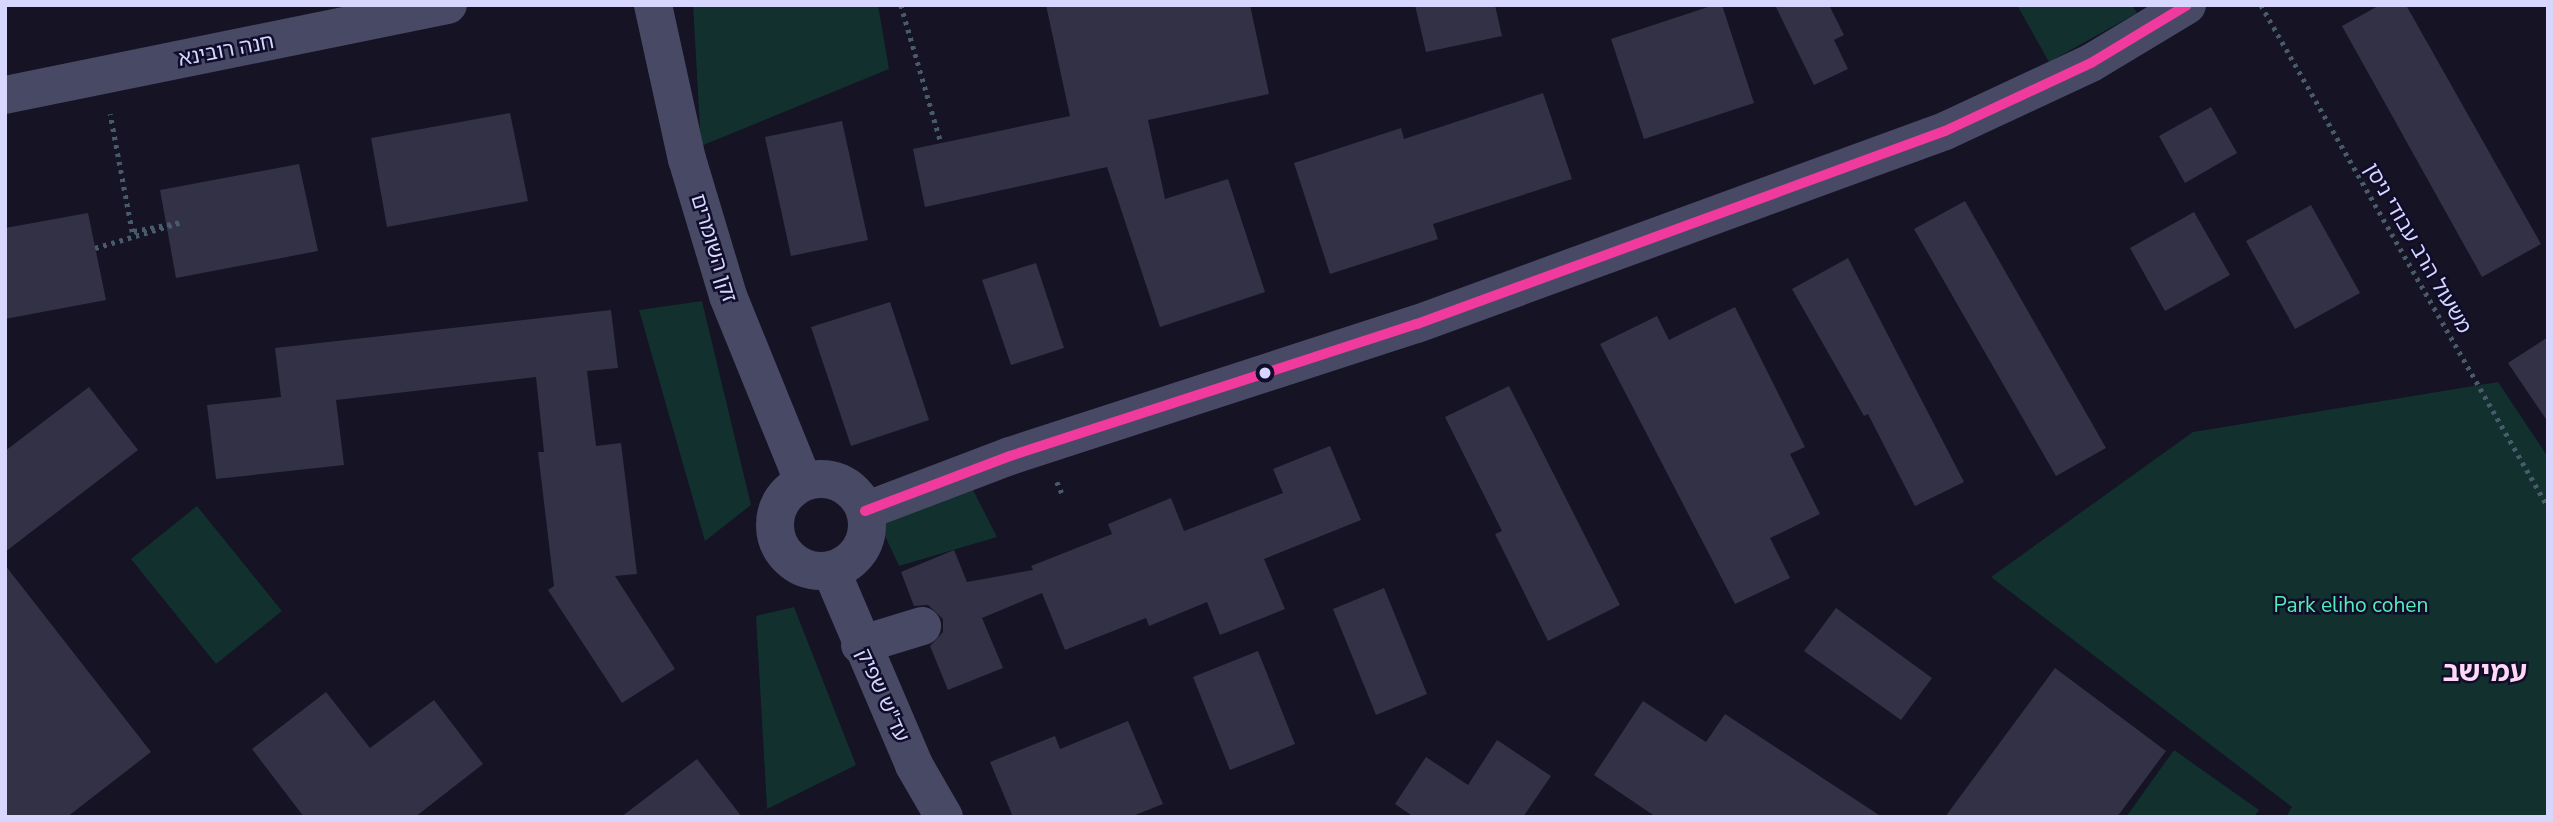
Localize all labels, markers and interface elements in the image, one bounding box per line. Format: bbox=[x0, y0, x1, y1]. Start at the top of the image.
street label: חנה רובינא bbox=[176, 28, 276, 72]
street label: משעול הרב עבודי ניסן bbox=[2359, 158, 2477, 338]
street label: זקן השומרים bbox=[686, 191, 742, 305]
unlabelled marker bbox=[1258, 366, 1272, 380]
park label: Park eliho cohen bbox=[2274, 592, 2428, 618]
street label: עד"ש שפיק bbox=[851, 644, 915, 746]
district label: עמישב bbox=[2443, 655, 2527, 689]

